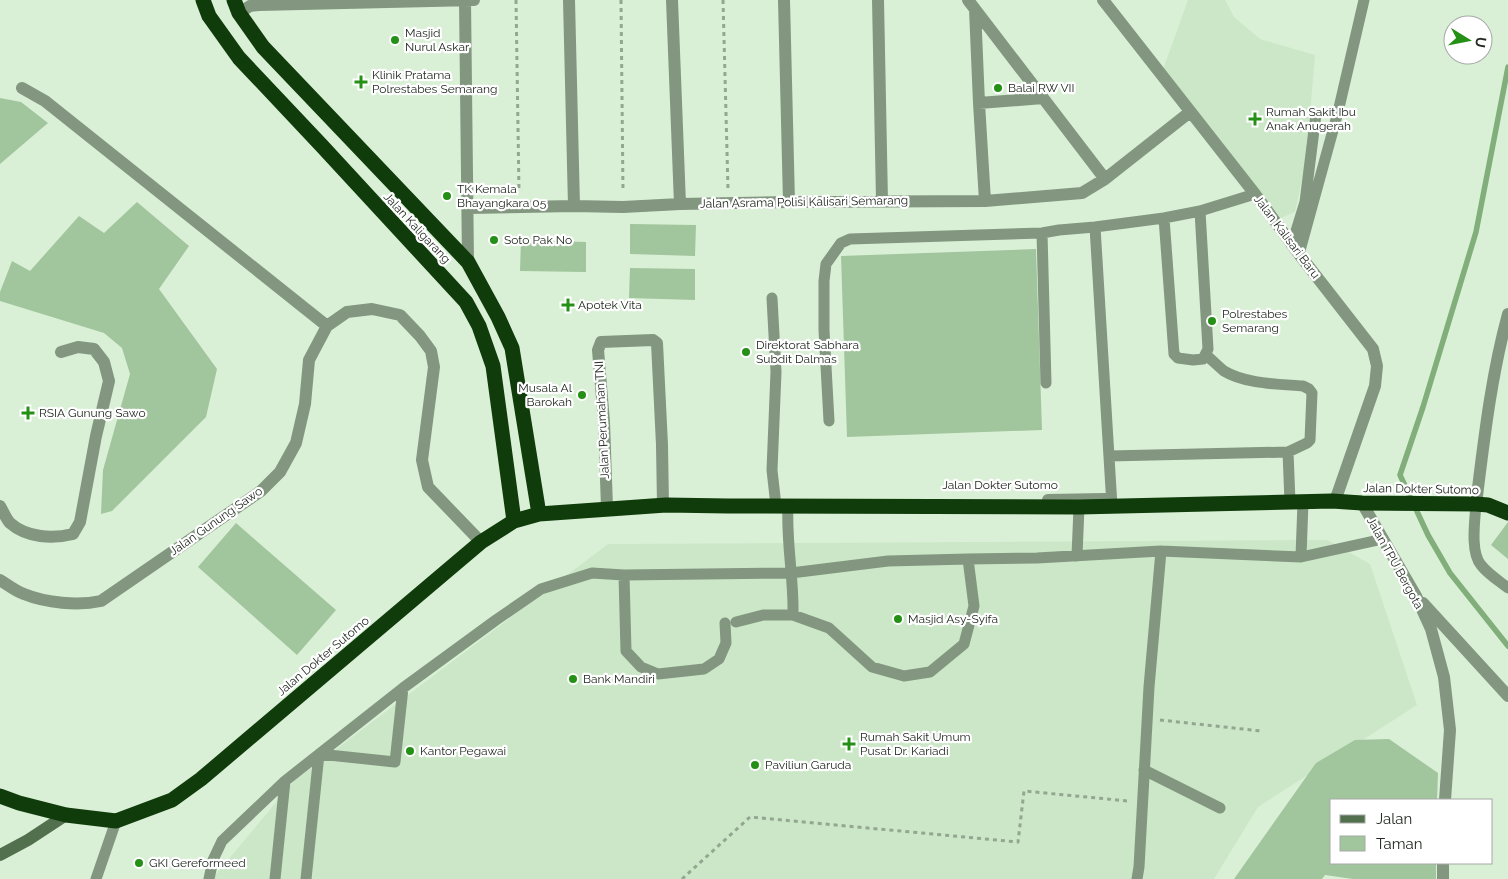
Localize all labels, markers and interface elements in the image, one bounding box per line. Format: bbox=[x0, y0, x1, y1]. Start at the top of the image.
north arrow bbox=[1443, 15, 1493, 65]
place label: Masjid Nurul Askar bbox=[405, 26, 470, 54]
marker: Masjid Nurul Askar bbox=[389, 34, 401, 46]
text: U bbox=[1472, 36, 1490, 49]
place label: Klinik Pratama Polrestabes Semarang bbox=[372, 68, 498, 96]
marker: Klinik Pratama Polrestabes Semarang bbox=[354, 75, 368, 89]
place label: Balai RW VII bbox=[1008, 81, 1075, 95]
marker: Balai RW VII bbox=[992, 82, 1004, 94]
place label: Rumah Sakit Ibu Anak Anugerah bbox=[1266, 105, 1356, 133]
marker: Rumah Sakit Ibu Anak Anugerah bbox=[1248, 112, 1262, 126]
place label: TK Kemala Bhayangkara 05 bbox=[457, 182, 547, 210]
street label: Jalan Kaligarang bbox=[381, 190, 453, 266]
marker: TK Kemala Bhayangkara 05 bbox=[441, 190, 453, 202]
street label: Jalan Asrama Polisi Kalisari Semarang bbox=[700, 193, 908, 211]
street label: Jalan Kalisari Baru bbox=[1251, 193, 1323, 281]
place label: Soto Pak No bbox=[504, 233, 572, 247]
marker: Soto Pak No bbox=[488, 234, 500, 246]
place label: Apotek Vita bbox=[578, 298, 642, 312]
marker: Apotek Vita bbox=[562, 299, 574, 311]
place label: Polrestabes Semarang bbox=[1222, 307, 1288, 335]
marker: Polrestabes Semarang bbox=[1206, 315, 1218, 327]
place label: Direktorat Sabhara Subdit Dalmas bbox=[756, 338, 859, 366]
marker: Direktorat Sabhara Subdit Dalmas bbox=[740, 346, 752, 358]
street label: Jalan Perumahan TNI bbox=[592, 361, 612, 479]
place label: Musala Al Barokah bbox=[518, 381, 573, 409]
marker: Musala Al Barokah bbox=[576, 389, 588, 401]
marker: RSIA Gunung Sawo bbox=[21, 406, 35, 420]
place label: RSIA Gunung Sawo bbox=[39, 406, 146, 420]
street label: Jalan Dokter Sutomo bbox=[942, 478, 1058, 492]
street label: Jalan Dokter Sutomo bbox=[1363, 481, 1479, 497]
street label: Jalan Gunung Sawo bbox=[167, 484, 265, 558]
street label: Jalan TPU Bergota bbox=[1364, 515, 1426, 611]
place label: Masjid Asy-Syifa bbox=[908, 612, 998, 626]
street label: Jalan Dokter Sutomo bbox=[274, 613, 372, 699]
marker: Masjid Asy-Syifa bbox=[892, 613, 904, 625]
place label: Bank Mandiri bbox=[583, 672, 655, 686]
marker: Bank Mandiri bbox=[567, 673, 579, 685]
place label: Rumah Sakit Umum Pusat Dr. Kariadi bbox=[860, 730, 971, 758]
marker: Rumah Sakit Umum Pusat Dr. Kariadi bbox=[842, 737, 856, 751]
place label: Kantor Pegawai bbox=[420, 744, 506, 758]
marker: Kantor Pegawai bbox=[404, 745, 416, 757]
place label: Paviliun Garuda bbox=[765, 758, 851, 772]
marker: Paviliun Garuda bbox=[749, 759, 761, 771]
legend bbox=[1330, 799, 1493, 864]
text: Jalan bbox=[1376, 810, 1412, 828]
text: Taman bbox=[1376, 835, 1422, 853]
place label: GKI Gereformeed bbox=[149, 856, 246, 870]
marker: GKI Gereformeed bbox=[133, 857, 145, 869]

